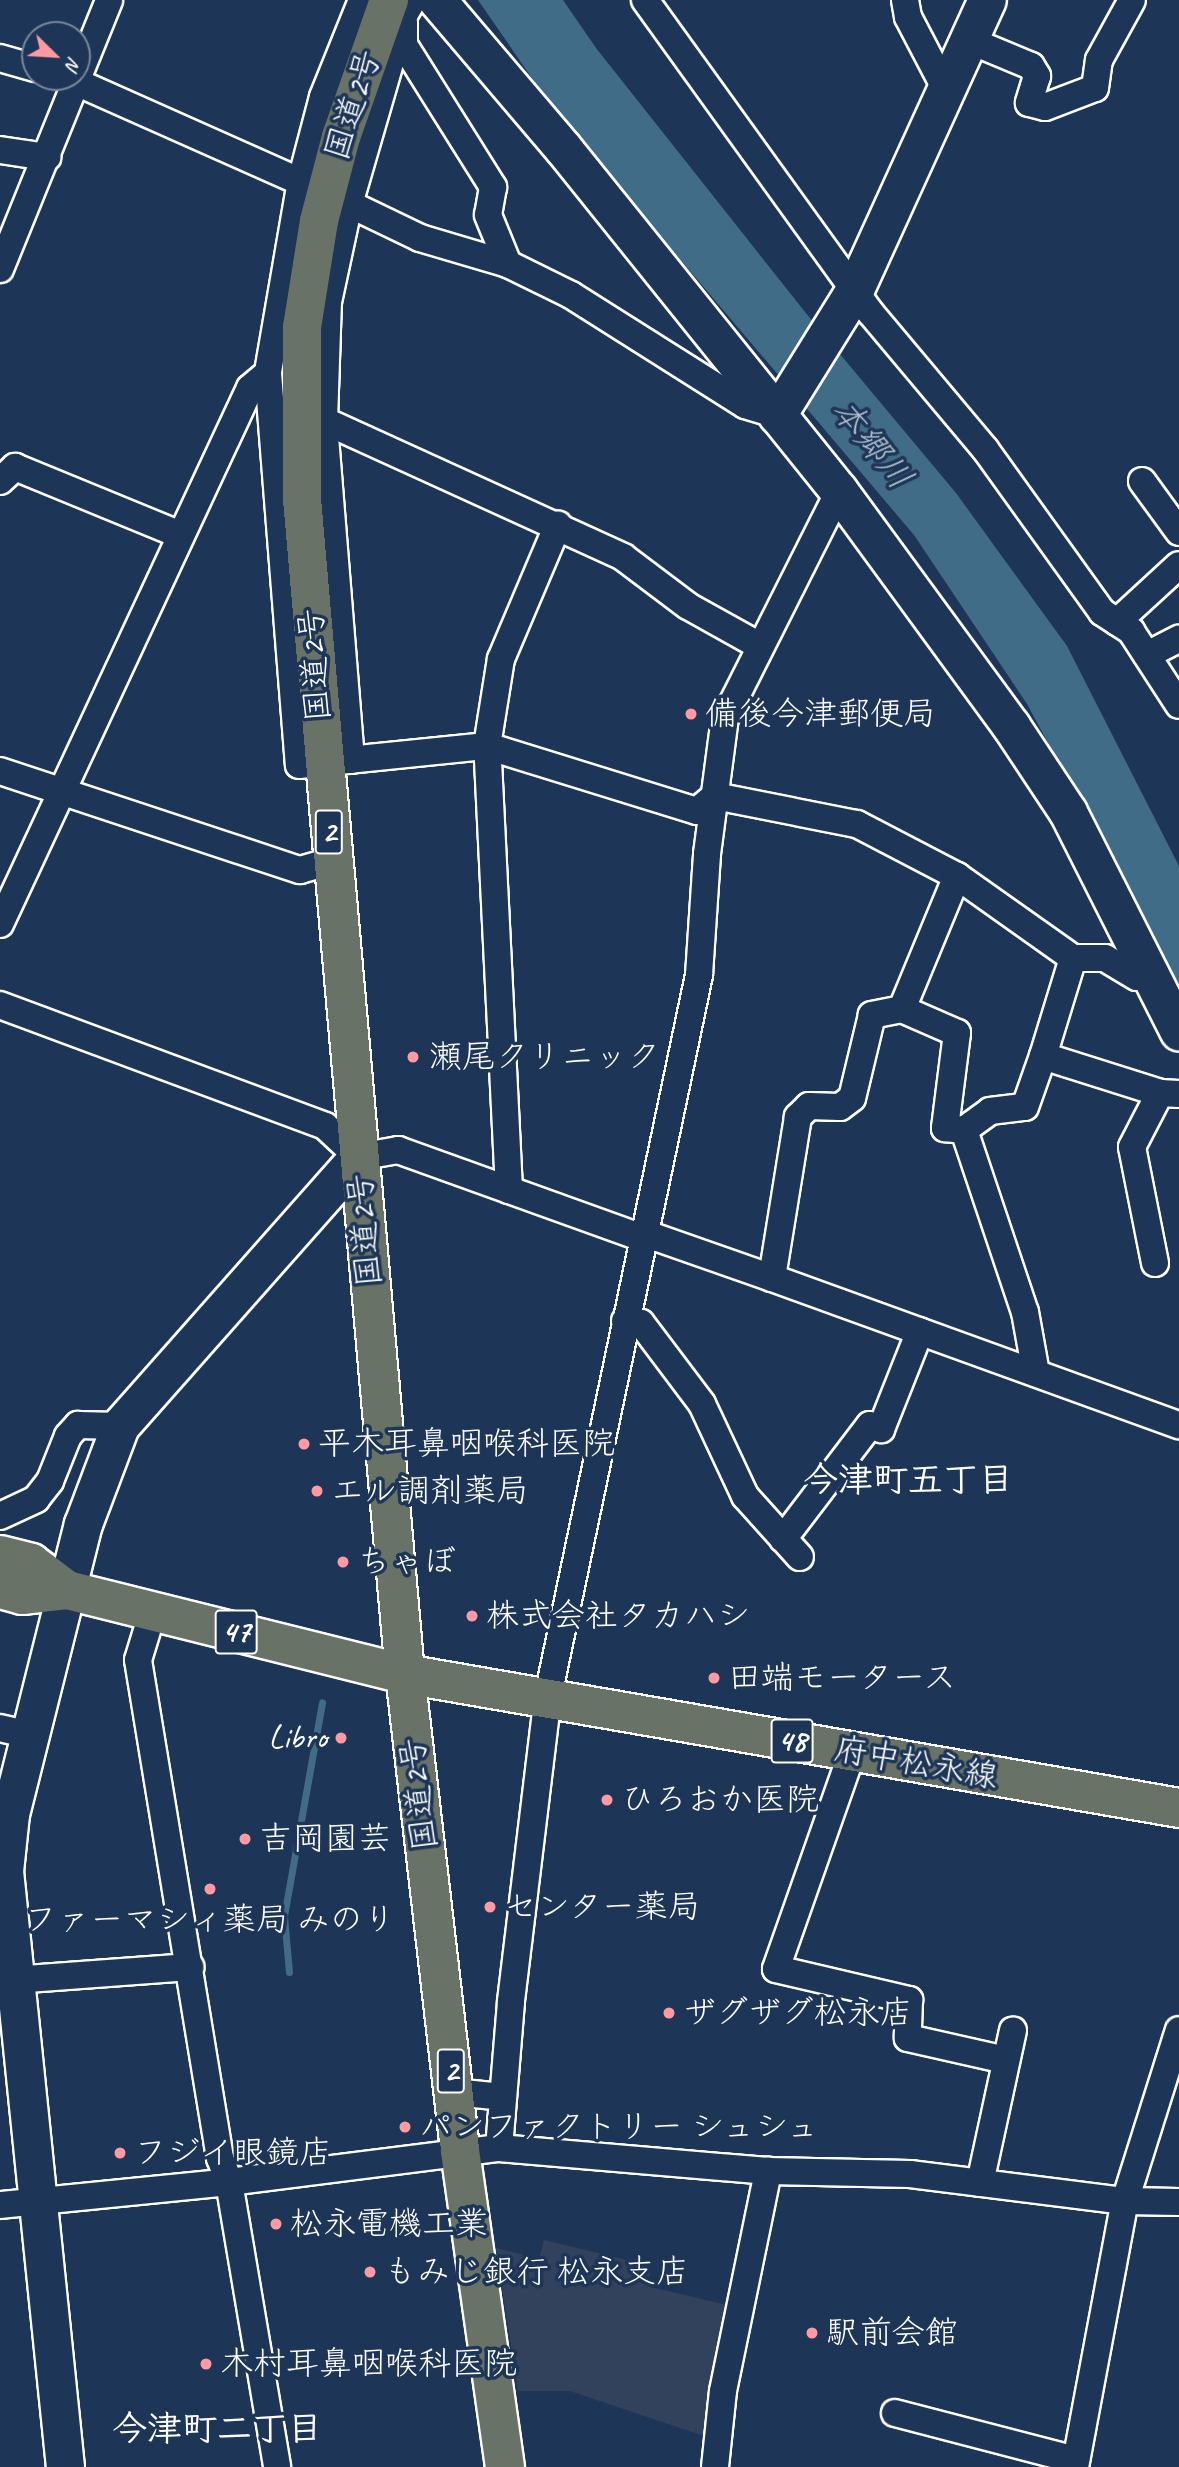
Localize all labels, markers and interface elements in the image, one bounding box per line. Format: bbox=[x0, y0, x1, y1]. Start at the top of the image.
north arrow bbox=[21, 21, 91, 91]
street label: 国道2号 bbox=[317, 45, 389, 165]
text: N bbox=[60, 53, 87, 74]
water label: 本郷川 bbox=[823, 390, 921, 498]
street label: 国道2号 bbox=[291, 607, 339, 723]
place label: 備後今津郵便局 bbox=[705, 694, 936, 734]
marker: 備後今津郵便局 bbox=[683, 706, 699, 722]
road number: 2 bbox=[313, 804, 345, 860]
place label: 瀬尾クリニック bbox=[429, 1037, 660, 1077]
marker: 瀬尾クリニック bbox=[403, 1047, 423, 1067]
street label: 国道2号 bbox=[340, 1172, 390, 1288]
place label: 平木耳鼻咽喉科医院 bbox=[318, 1424, 615, 1464]
marker: 平木耳鼻咽喉科医院 bbox=[296, 1436, 312, 1452]
district label: 今津町五丁目 bbox=[803, 1459, 1013, 1501]
place label: エル調剤薬局 bbox=[331, 1471, 529, 1511]
marker: エル調剤薬局 bbox=[309, 1483, 325, 1499]
place label: ちゃぼ bbox=[357, 1542, 456, 1582]
marker: ちゃぼ bbox=[335, 1554, 351, 1570]
place label: 株式会社タカハシ bbox=[486, 1596, 750, 1636]
road number: 47 bbox=[213, 1604, 259, 1660]
marker: 株式会社タカハシ bbox=[464, 1608, 480, 1624]
place label: 田端モータース bbox=[728, 1658, 959, 1698]
marker: 田端モータース bbox=[706, 1670, 722, 1686]
road number: 48 bbox=[769, 1712, 815, 1770]
place label: Libro bbox=[269, 1718, 327, 1758]
street label: 府中松永線 bbox=[831, 1729, 1001, 1797]
marker: Libro bbox=[333, 1730, 349, 1746]
street label: 国道2号 bbox=[392, 1735, 446, 1853]
place label: ひろおか医院 bbox=[621, 1780, 819, 1820]
marker: ひろおか医院 bbox=[599, 1792, 615, 1808]
place label: 吉岡園芸 bbox=[259, 1819, 391, 1859]
marker: 吉岡園芸 bbox=[237, 1831, 253, 1847]
marker: ファーマシィ薬局 みのり bbox=[202, 1881, 218, 1897]
place label: センター薬局 bbox=[504, 1887, 702, 1927]
marker: センター薬局 bbox=[482, 1899, 498, 1915]
place label: ファーマシィ薬局 みのり bbox=[25, 1900, 395, 1940]
place label: ザグザグ松永店 bbox=[683, 1993, 914, 2033]
marker: ザグザグ松永店 bbox=[661, 2005, 677, 2021]
road number: 2 bbox=[435, 2042, 467, 2099]
place label: パンファクトリー シュシュ bbox=[419, 2107, 823, 2147]
marker: パンファクトリー シュシュ bbox=[397, 2119, 413, 2135]
place label: フジイ眼鏡店 bbox=[134, 2133, 332, 2173]
marker: フジイ眼鏡店 bbox=[112, 2145, 128, 2161]
place label: 松永電機工業 bbox=[290, 2204, 488, 2244]
marker: 松永電機工業 bbox=[268, 2216, 284, 2232]
place label: もみじ銀行 松永支店 bbox=[384, 2252, 689, 2292]
marker: もみじ銀行 松永支店 bbox=[362, 2264, 378, 2280]
place label: 駅前会館 bbox=[826, 2313, 958, 2353]
marker: 駅前会館 bbox=[804, 2325, 820, 2341]
place label: 木村耳鼻咽喉科医院 bbox=[220, 2344, 517, 2384]
marker: 木村耳鼻咽喉科医院 bbox=[198, 2356, 214, 2372]
district label: 今津町二丁目 bbox=[112, 2408, 322, 2450]

